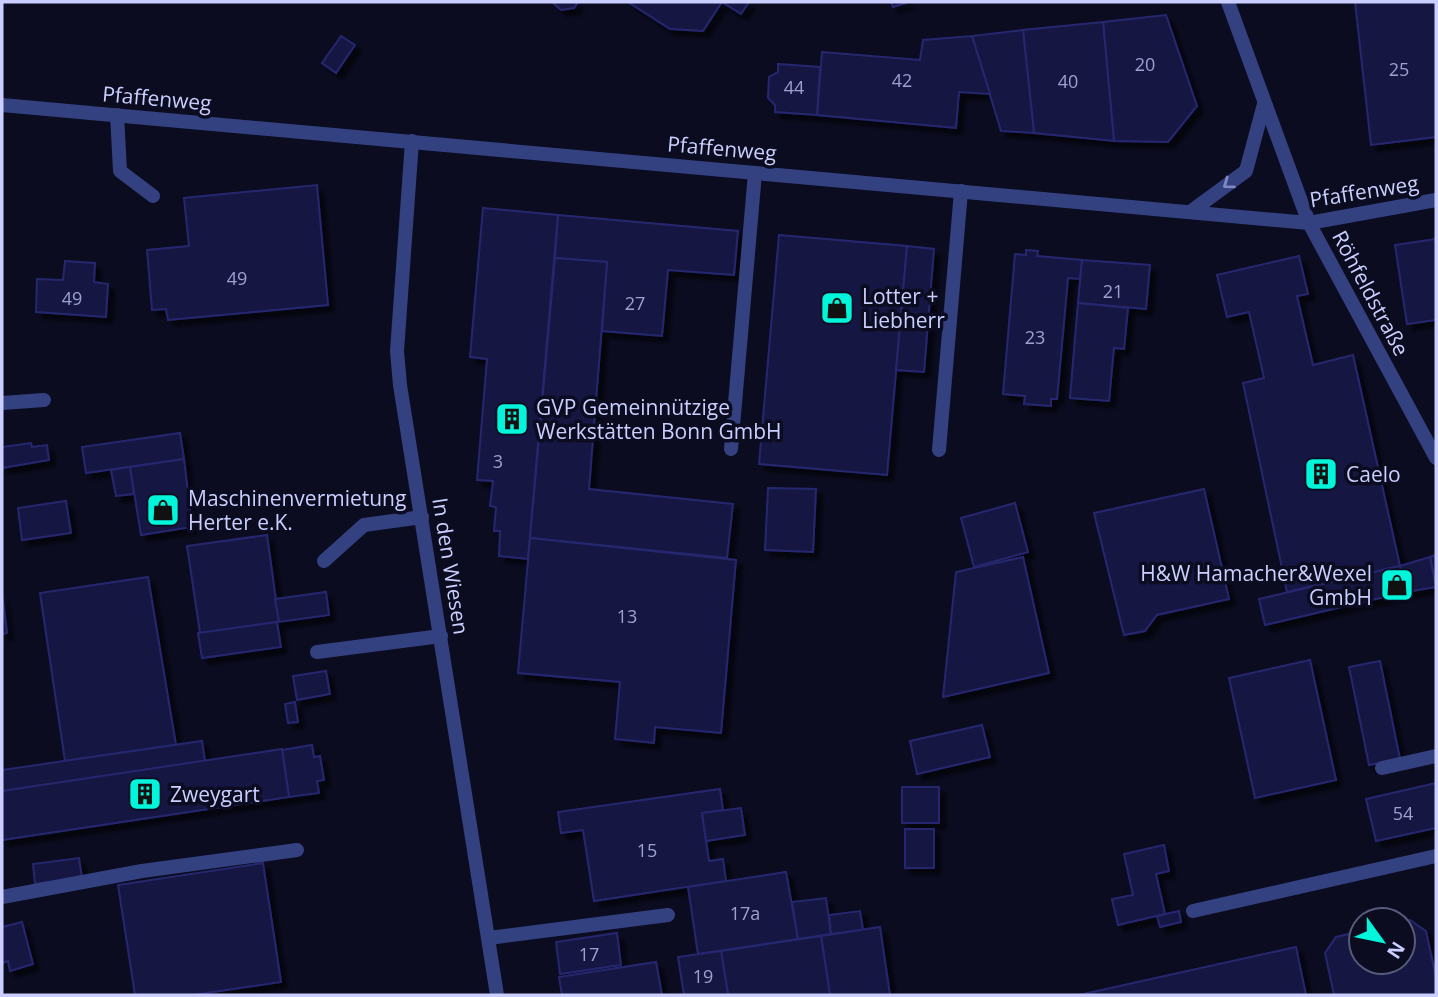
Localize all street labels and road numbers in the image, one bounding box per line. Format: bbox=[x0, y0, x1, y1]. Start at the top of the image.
street label: Pfaffenweg bbox=[101, 79, 213, 117]
street label: Pfaffenweg bbox=[666, 129, 778, 167]
street label: Pfaffenweg bbox=[1308, 169, 1420, 213]
street label: Röhfeldstraße bbox=[1326, 225, 1416, 361]
street label: In den Wiesen bbox=[426, 495, 476, 637]

